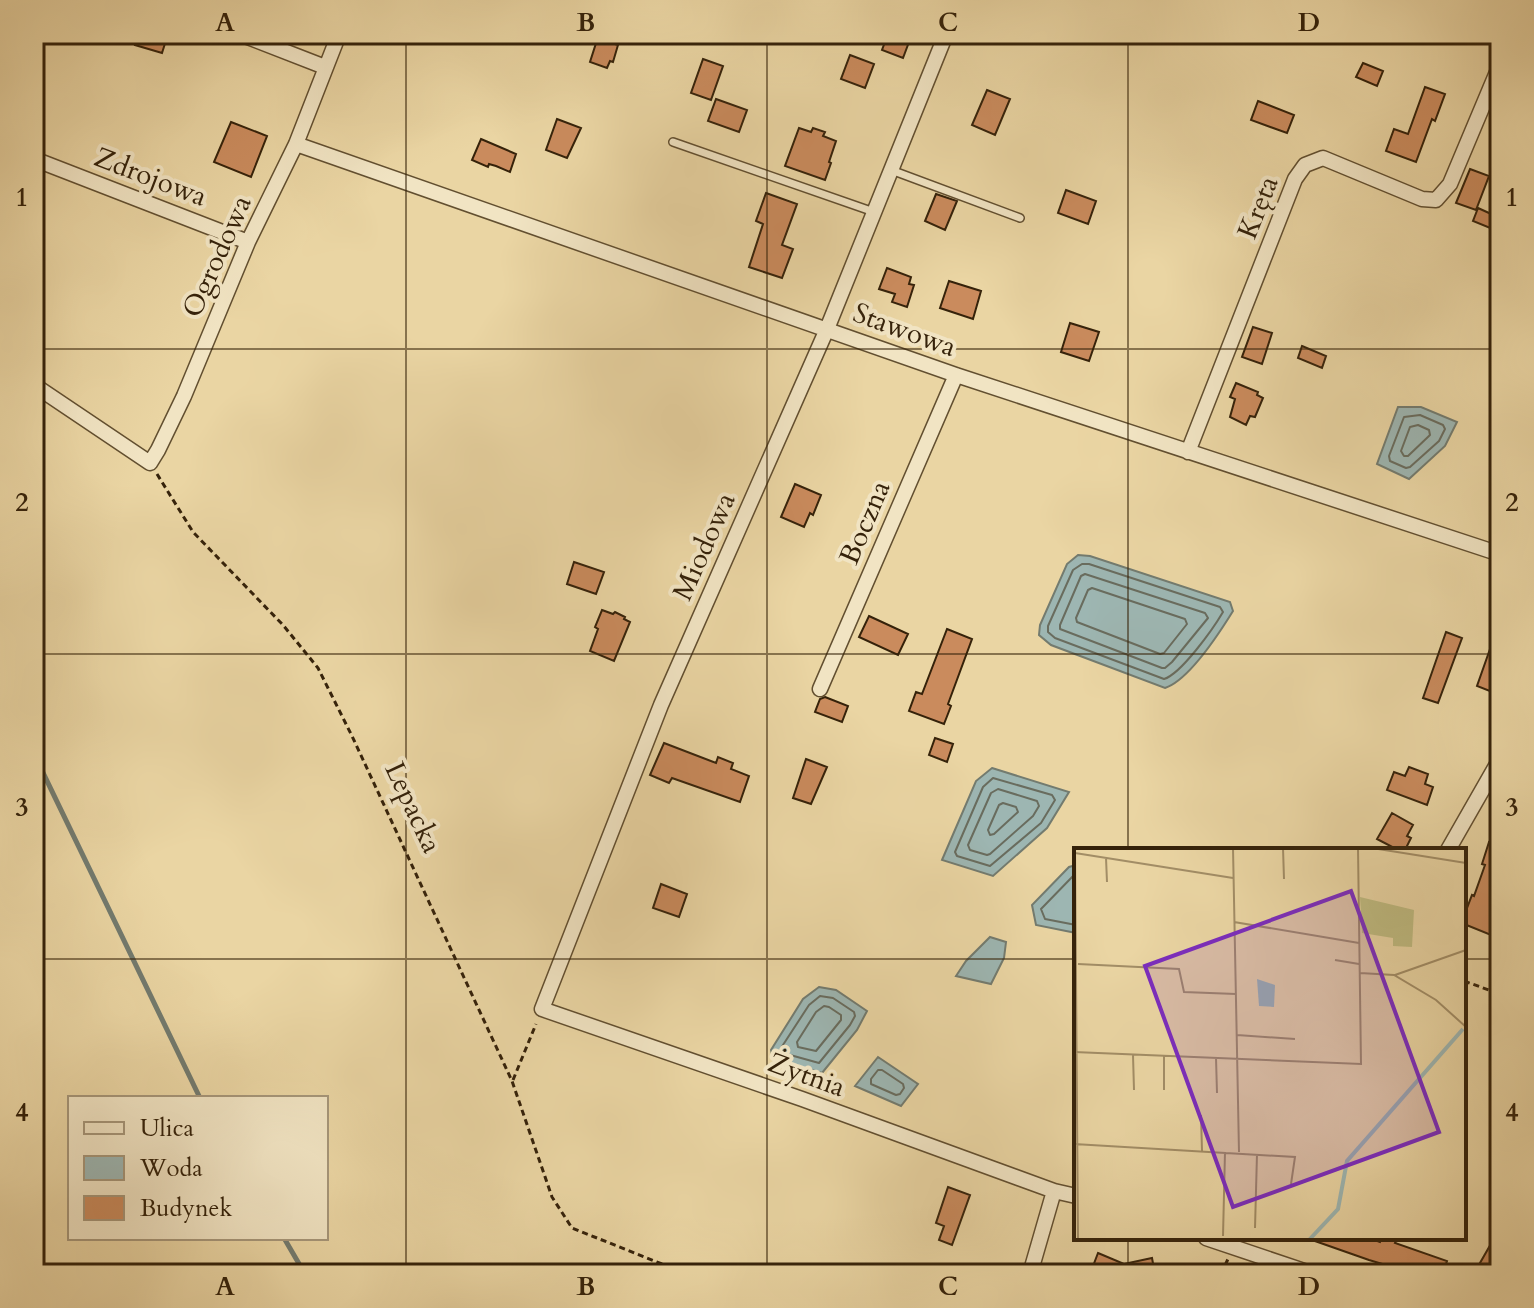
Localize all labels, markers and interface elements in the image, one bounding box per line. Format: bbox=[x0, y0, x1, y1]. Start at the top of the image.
text: A bbox=[215, 5, 235, 40]
text: B bbox=[577, 5, 595, 40]
text: C bbox=[938, 5, 958, 40]
text: D bbox=[1298, 5, 1320, 40]
street label: Zdrojowa bbox=[89, 138, 212, 216]
street label: Kręta bbox=[1228, 170, 1288, 244]
text: 1 bbox=[15, 180, 29, 215]
text: 1 bbox=[1505, 180, 1519, 215]
street label: Ogrodowa bbox=[173, 189, 261, 323]
street label: Stawowa bbox=[848, 294, 961, 366]
street label: Boczna bbox=[830, 475, 899, 570]
text: 2 bbox=[15, 485, 29, 520]
text: 2 bbox=[1505, 485, 1519, 520]
street label: Miodowa bbox=[663, 487, 744, 606]
street label: Lepacka bbox=[375, 756, 451, 859]
text: 3 bbox=[15, 790, 29, 825]
text: 3 bbox=[1505, 790, 1519, 825]
inset map bbox=[1074, 848, 1466, 1240]
street label: Żytnia bbox=[763, 1043, 851, 1106]
text: 4 bbox=[15, 1095, 29, 1130]
text: 4 bbox=[1505, 1095, 1519, 1130]
legend bbox=[68, 1096, 328, 1240]
text: Ulica bbox=[140, 1112, 194, 1145]
text: Woda bbox=[139, 1152, 203, 1185]
text: Budynek bbox=[140, 1192, 232, 1225]
text: A bbox=[215, 1269, 235, 1304]
text: B bbox=[577, 1269, 595, 1304]
text: C bbox=[938, 1269, 958, 1304]
text: D bbox=[1298, 1269, 1320, 1304]

